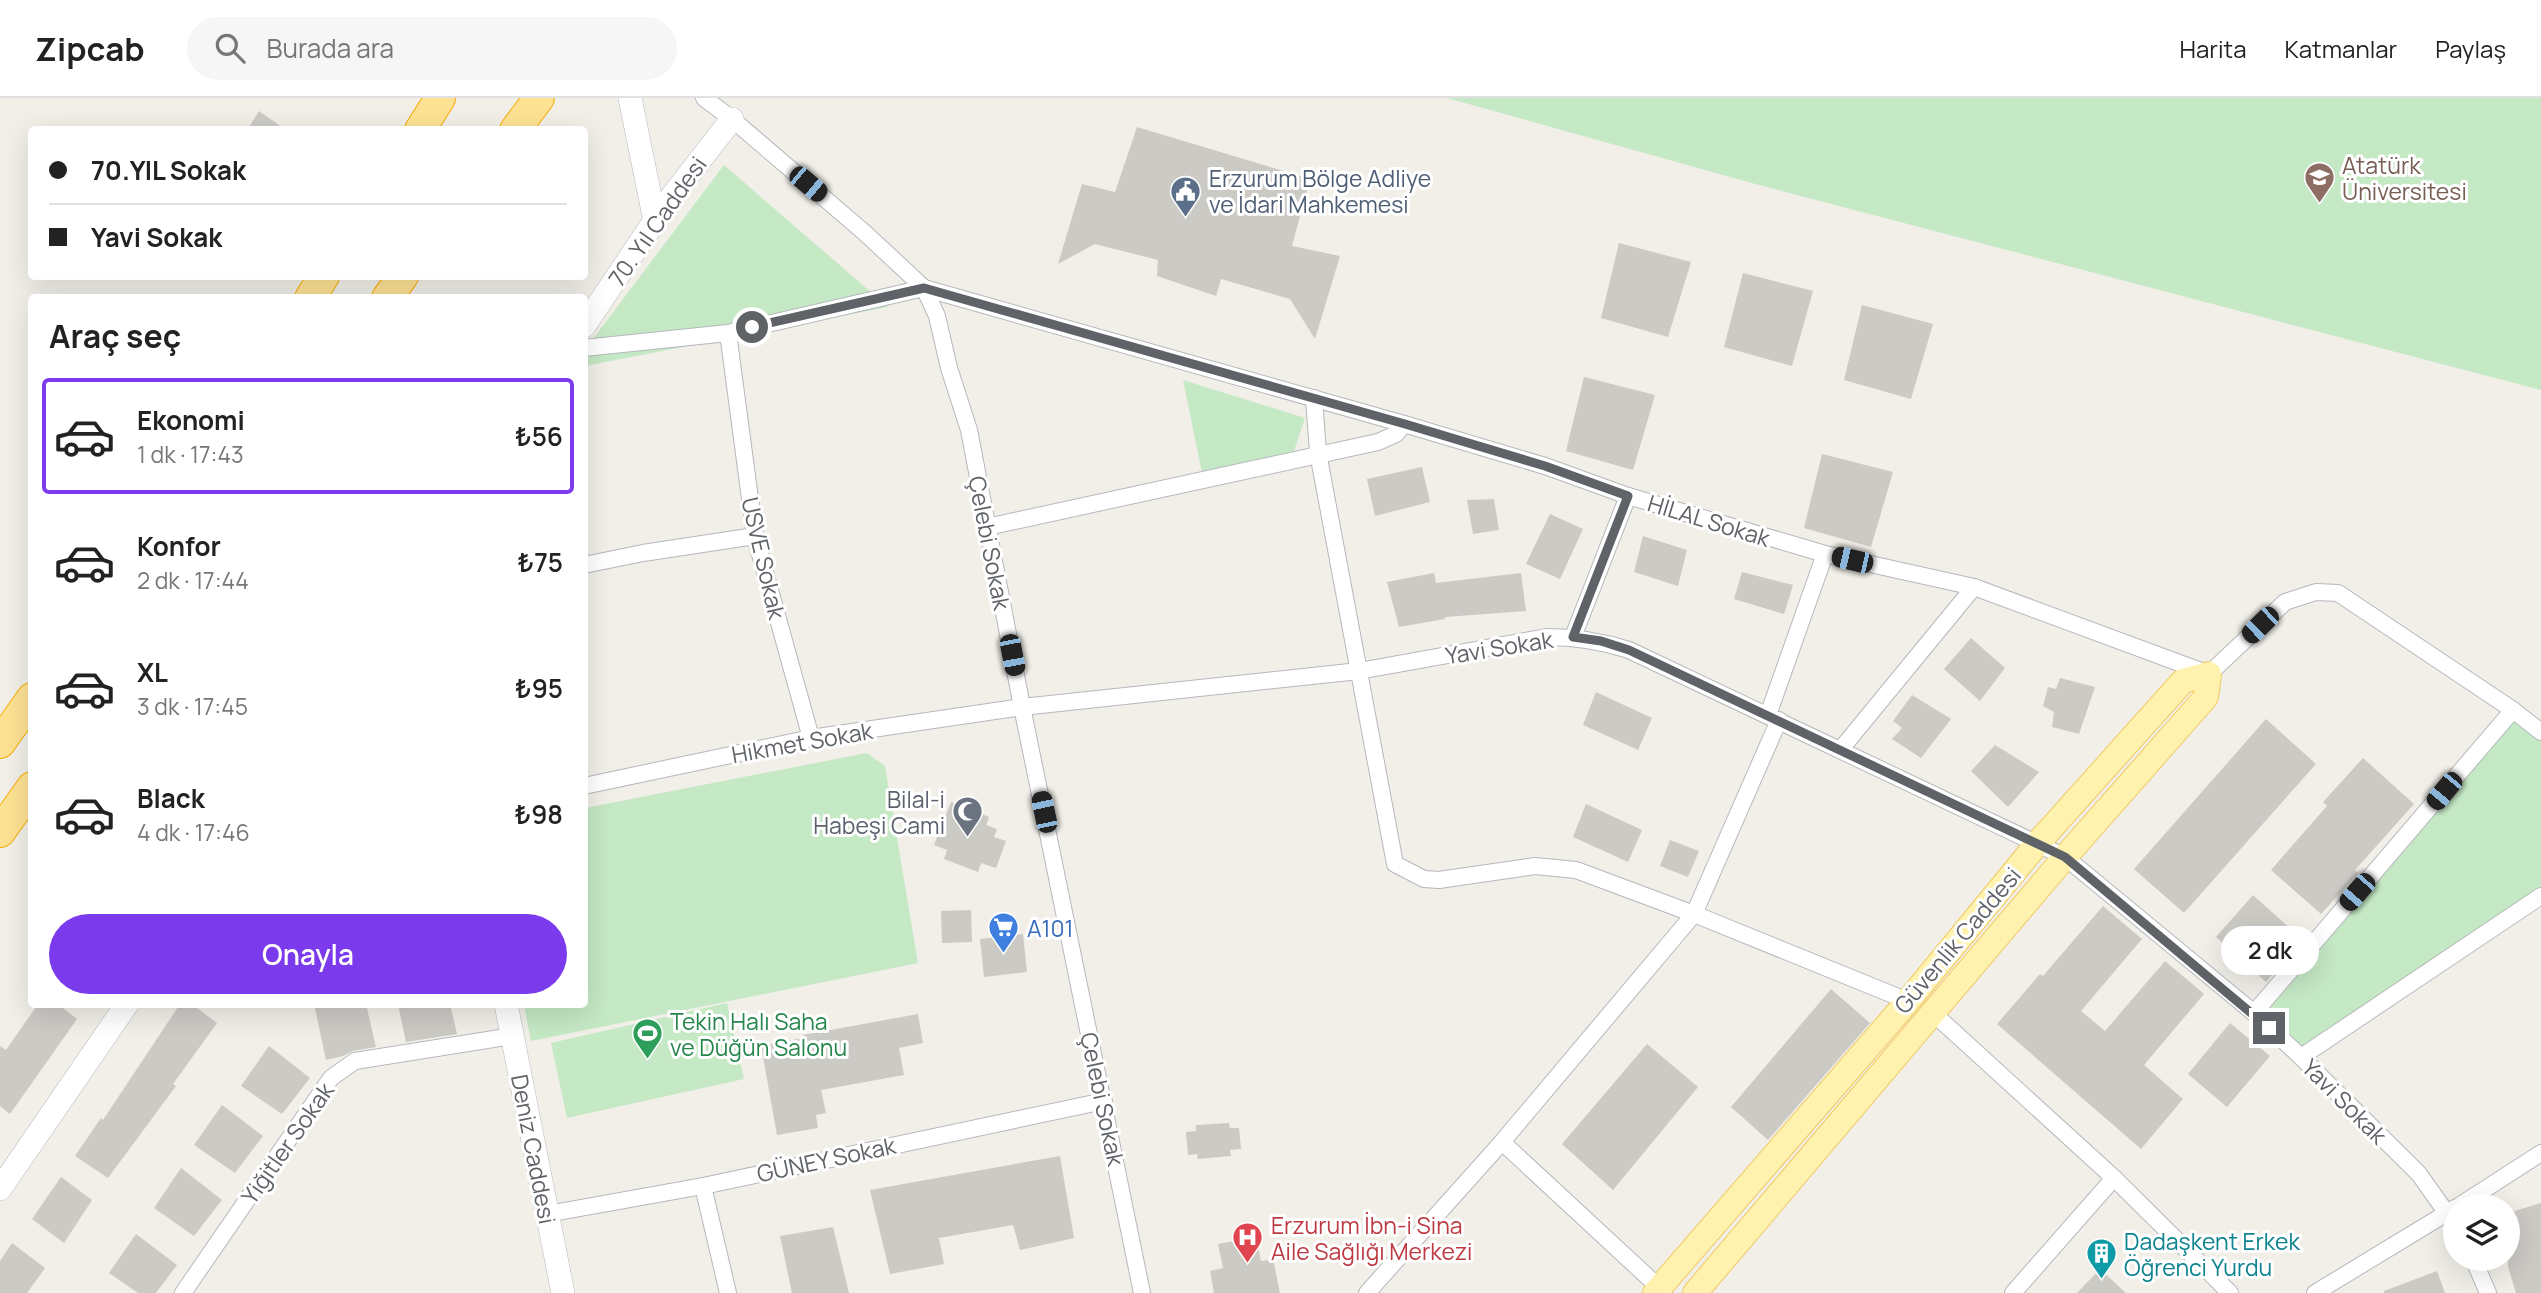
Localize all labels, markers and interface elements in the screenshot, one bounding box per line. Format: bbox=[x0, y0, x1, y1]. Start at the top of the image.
search box bbox=[187, 17, 677, 80]
text: Zipcab bbox=[35, 26, 145, 71]
icon: search bbox=[211, 29, 249, 67]
text: Burada ara bbox=[267, 30, 394, 66]
text: Harita bbox=[2180, 32, 2247, 65]
text: Katmanlar bbox=[2285, 32, 2397, 65]
text: Paylaş bbox=[2435, 32, 2506, 65]
place label: Atatürk Üniversitesi bbox=[2342, 149, 2467, 207]
street label: 70. Yıl Caddesi bbox=[600, 150, 714, 292]
text: 70.YIL Sokak bbox=[91, 152, 246, 188]
school or university icon: Atatürk Üniversitesi bbox=[2302, 161, 2336, 205]
car bbox=[786, 162, 831, 206]
place label: Erzurum Bölge Adliye ve İdari Mahkemesi bbox=[1209, 162, 1431, 220]
public building icon: Erzurum Bölge Adliye ve İdari Mahkemesi bbox=[1169, 174, 1203, 218]
text: Yavi Sokak bbox=[91, 219, 222, 255]
route start bbox=[736, 311, 768, 343]
text: Araç seç bbox=[49, 314, 181, 358]
text: Ekonomi bbox=[137, 402, 245, 438]
icon: car bbox=[53, 405, 116, 468]
text: ₺56 bbox=[515, 418, 563, 454]
text: 1 dk · 17:43 bbox=[137, 438, 244, 470]
street label: Çelebi Sokak bbox=[961, 473, 1019, 613]
street label: HİLAL Sokak bbox=[1644, 486, 1774, 554]
street label: USVE Sokak bbox=[734, 494, 794, 623]
text: Konfor bbox=[137, 528, 221, 564]
icon: car bbox=[53, 531, 116, 594]
text: ₺75 bbox=[517, 544, 563, 580]
car bbox=[1830, 545, 1875, 575]
text: 2 dk · 17:44 bbox=[137, 564, 249, 596]
car bbox=[2238, 603, 2283, 647]
street label: Yavi Sokak bbox=[1443, 623, 1556, 671]
car bbox=[998, 632, 1027, 678]
text: XL bbox=[137, 654, 168, 690]
icon: car bbox=[53, 657, 116, 720]
text: ₺95 bbox=[515, 670, 563, 706]
text: 3 dk · 17:45 bbox=[137, 690, 248, 722]
street label: Hikmet Sokak bbox=[729, 714, 876, 770]
car bbox=[2423, 768, 2466, 814]
text: Black bbox=[137, 780, 205, 816]
icon: car bbox=[53, 783, 116, 846]
place label: Bilal-i Habeşi Cami bbox=[813, 783, 945, 841]
car bbox=[1030, 789, 1059, 835]
mosque icon: Bilal-i Habeşi Cami bbox=[951, 795, 985, 839]
text: ₺98 bbox=[514, 796, 563, 832]
text: 4 dk · 17:46 bbox=[137, 816, 250, 848]
street label: Güvenlik Caddesi bbox=[1886, 860, 2028, 1020]
car bbox=[2336, 869, 2379, 915]
supermarket icon: A101 bbox=[987, 911, 1021, 955]
place label: A101 bbox=[1027, 912, 1074, 944]
button: Onayla bbox=[49, 914, 567, 994]
callout: 2 dk bbox=[2220, 926, 2318, 976]
text: 2 dk bbox=[2248, 934, 2292, 966]
place label: Tekin Halı Saha ve Düğün Salonu bbox=[670, 1005, 847, 1063]
route end bbox=[2253, 1012, 2285, 1044]
sports icon: Tekin Halı Saha ve Düğün Salonu bbox=[630, 1017, 664, 1061]
street label: Çelebi Sokak bbox=[1073, 1029, 1133, 1169]
street label: Yavi Sokak bbox=[2295, 1051, 2395, 1151]
street label: Deniz Caddesi bbox=[504, 1071, 564, 1227]
street label: Yiğitler Sokak bbox=[233, 1075, 341, 1210]
street label: GÜNEY Sokak bbox=[754, 1129, 899, 1189]
map controls bbox=[2443, 1194, 2520, 1271]
button: layers bbox=[2443, 1194, 2520, 1271]
place label: Erzurum İbn-i Sina Aile Sağlığı Merkezi bbox=[1271, 1209, 1473, 1267]
hospital icon: Erzurum İbn-i Sina Aile Sağlığı Merkezi bbox=[1231, 1221, 1265, 1265]
place label: Dadaşkent Erkek Öğrenci Yurdu bbox=[2124, 1225, 2300, 1283]
building icon: Dadaşkent Erkek Öğrenci Yurdu bbox=[2084, 1237, 2118, 1281]

